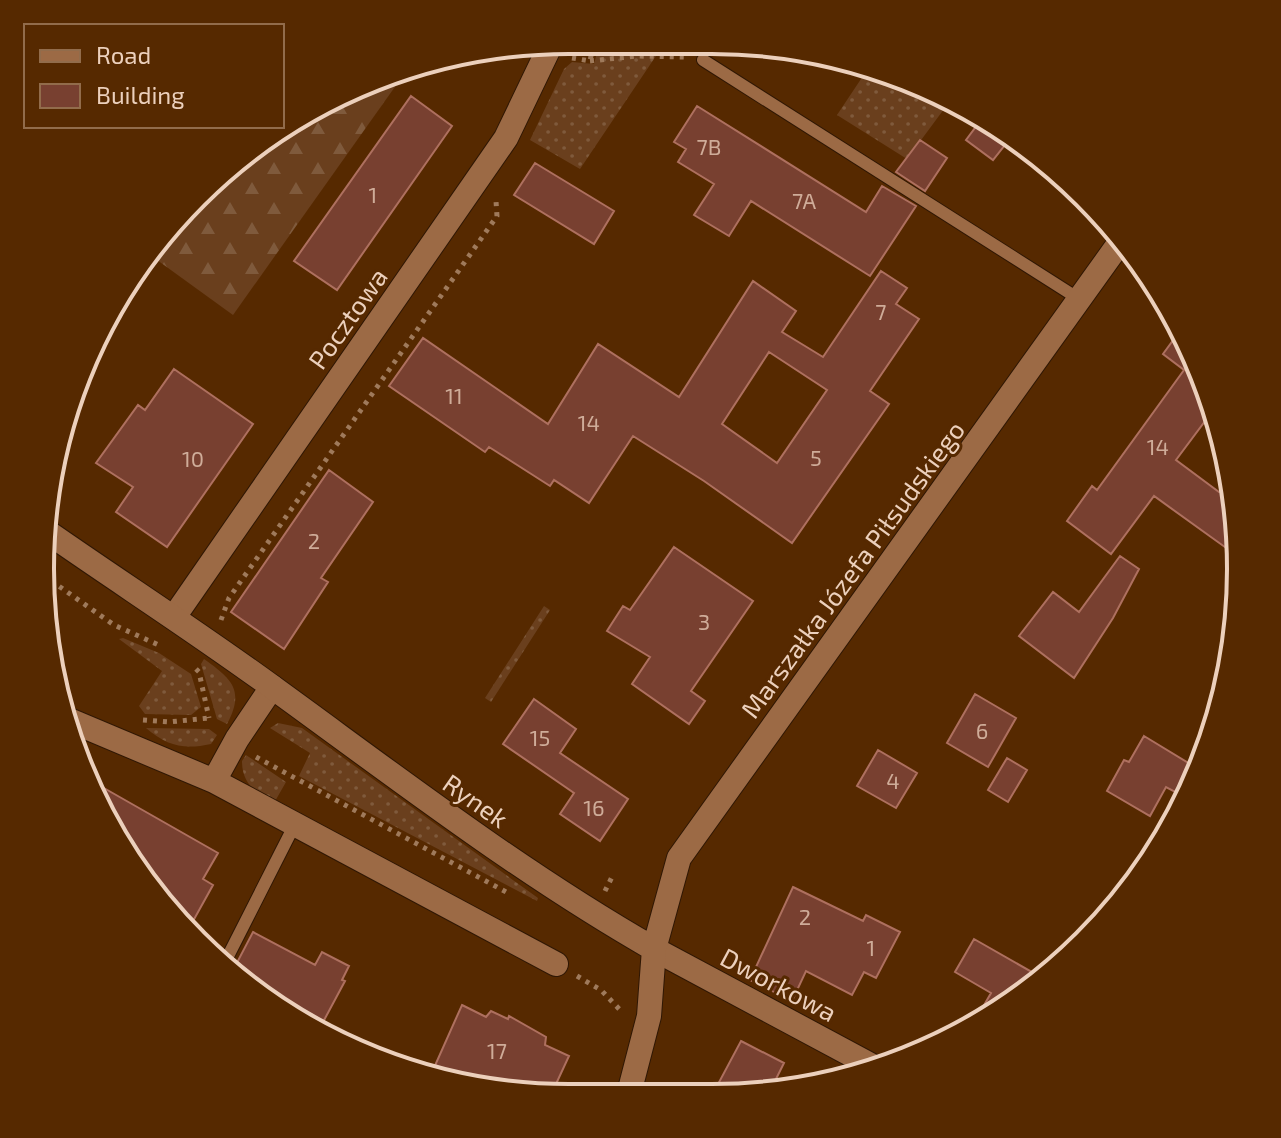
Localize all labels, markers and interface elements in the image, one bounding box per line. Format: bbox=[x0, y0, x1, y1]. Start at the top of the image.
legend bbox=[24, 24, 284, 128]
text: Road bbox=[96, 40, 151, 69]
text: Building bbox=[96, 80, 185, 109]
house number: 7B bbox=[697, 133, 721, 159]
house number: 1 bbox=[369, 181, 377, 207]
house number: 7A bbox=[792, 187, 816, 213]
street label: Pocztowa bbox=[301, 262, 393, 374]
house number: 7 bbox=[875, 298, 887, 324]
house number: 11 bbox=[445, 382, 463, 408]
house number: 14 bbox=[578, 409, 600, 435]
street label: Marszałka Józefa Piłsudskiego bbox=[734, 414, 970, 724]
house number: 14 bbox=[1147, 433, 1169, 459]
house number: 5 bbox=[810, 444, 822, 470]
house number: 10 bbox=[182, 445, 204, 471]
house number: 2 bbox=[308, 527, 320, 553]
house number: 3 bbox=[698, 608, 710, 634]
house number: 6 bbox=[976, 717, 988, 743]
house number: 15 bbox=[530, 724, 550, 750]
street label: Rynek bbox=[438, 767, 514, 833]
house number: 4 bbox=[886, 767, 900, 793]
house number: 16 bbox=[583, 794, 605, 820]
house number: 2 bbox=[799, 903, 811, 929]
house number: 1 bbox=[867, 934, 875, 960]
street label: Dworkowa bbox=[716, 941, 842, 1027]
house number: 17 bbox=[487, 1037, 507, 1063]

